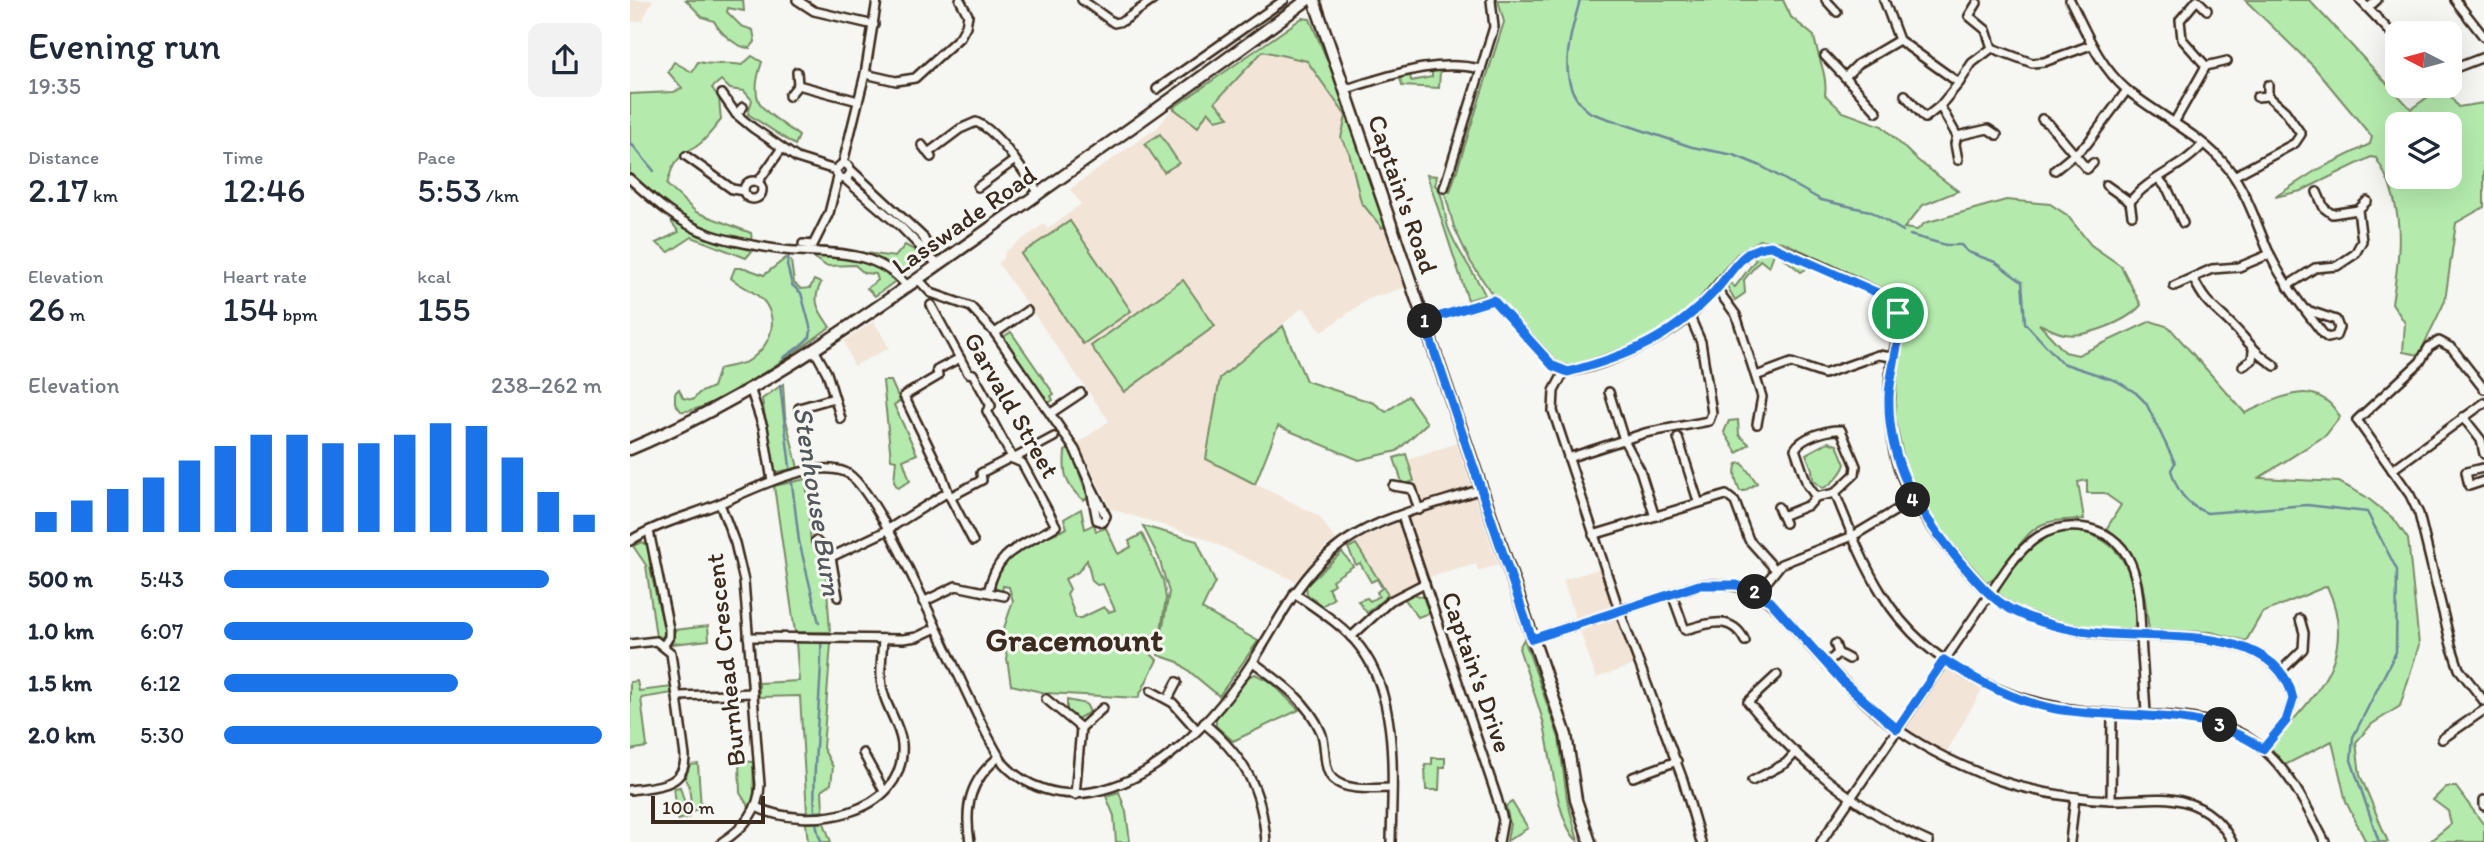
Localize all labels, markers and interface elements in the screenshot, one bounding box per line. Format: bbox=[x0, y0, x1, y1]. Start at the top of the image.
north arrow bbox=[2385, 21, 2462, 98]
map controls bbox=[2385, 21, 2462, 189]
text: Evening run bbox=[28, 23, 221, 69]
button: share bbox=[528, 23, 602, 97]
text: 19:35 bbox=[28, 72, 81, 100]
street label: Captain's Road bbox=[1361, 110, 1445, 278]
button: layers bbox=[2385, 112, 2462, 189]
text: Distance bbox=[28, 146, 99, 169]
text: Time bbox=[223, 146, 263, 169]
text: Pace bbox=[417, 146, 455, 169]
street label: Lasswade Road bbox=[886, 158, 1042, 281]
text: 2.17 bbox=[28, 169, 89, 211]
text: 12:46 bbox=[223, 169, 305, 211]
text: 5:53 bbox=[417, 169, 482, 211]
text: km bbox=[89, 184, 118, 207]
text: /km bbox=[482, 184, 519, 207]
text: Elevation bbox=[28, 265, 104, 288]
text: Heart rate bbox=[223, 265, 307, 288]
text: kcal bbox=[417, 265, 451, 288]
pin bbox=[1868, 283, 1928, 343]
text: 26 bbox=[28, 288, 65, 330]
text: 154 bbox=[223, 288, 278, 330]
text: 155 bbox=[417, 288, 470, 330]
icon: arrive bbox=[1879, 294, 1917, 332]
text: m bbox=[65, 303, 85, 326]
text: bpm bbox=[278, 303, 318, 326]
pin: 1 bbox=[1408, 304, 1442, 338]
text: 1 bbox=[1420, 309, 1429, 332]
street label: Garvald Street bbox=[957, 326, 1067, 484]
text: Elevation bbox=[28, 371, 119, 399]
text: 238–262 m bbox=[491, 371, 602, 399]
water label: Stenhouse Burn bbox=[786, 404, 850, 599]
pin: 4 bbox=[1896, 482, 1930, 518]
text: 4 bbox=[1907, 488, 1918, 511]
street label: Burnhead Crescent bbox=[698, 552, 752, 768]
text: 500 m bbox=[28, 565, 93, 593]
text: 5:43 bbox=[140, 565, 184, 593]
pin: 2 bbox=[1738, 574, 1772, 610]
text: 2 bbox=[1750, 580, 1760, 603]
street label: Captain's Drive bbox=[1434, 587, 1520, 757]
text: 1.0 km bbox=[28, 617, 94, 645]
text: 6:07 bbox=[140, 617, 183, 645]
district label: Gracemount bbox=[985, 620, 1163, 659]
text: 1.5 km bbox=[28, 669, 92, 697]
text: 6:12 bbox=[140, 669, 181, 697]
pin: 3 bbox=[2202, 708, 2238, 742]
text: 3 bbox=[2214, 713, 2225, 736]
text: 2.0 km bbox=[28, 721, 96, 749]
text: 5:30 bbox=[140, 721, 184, 749]
scale bar bbox=[651, 793, 765, 825]
text: 100 m bbox=[662, 796, 714, 819]

